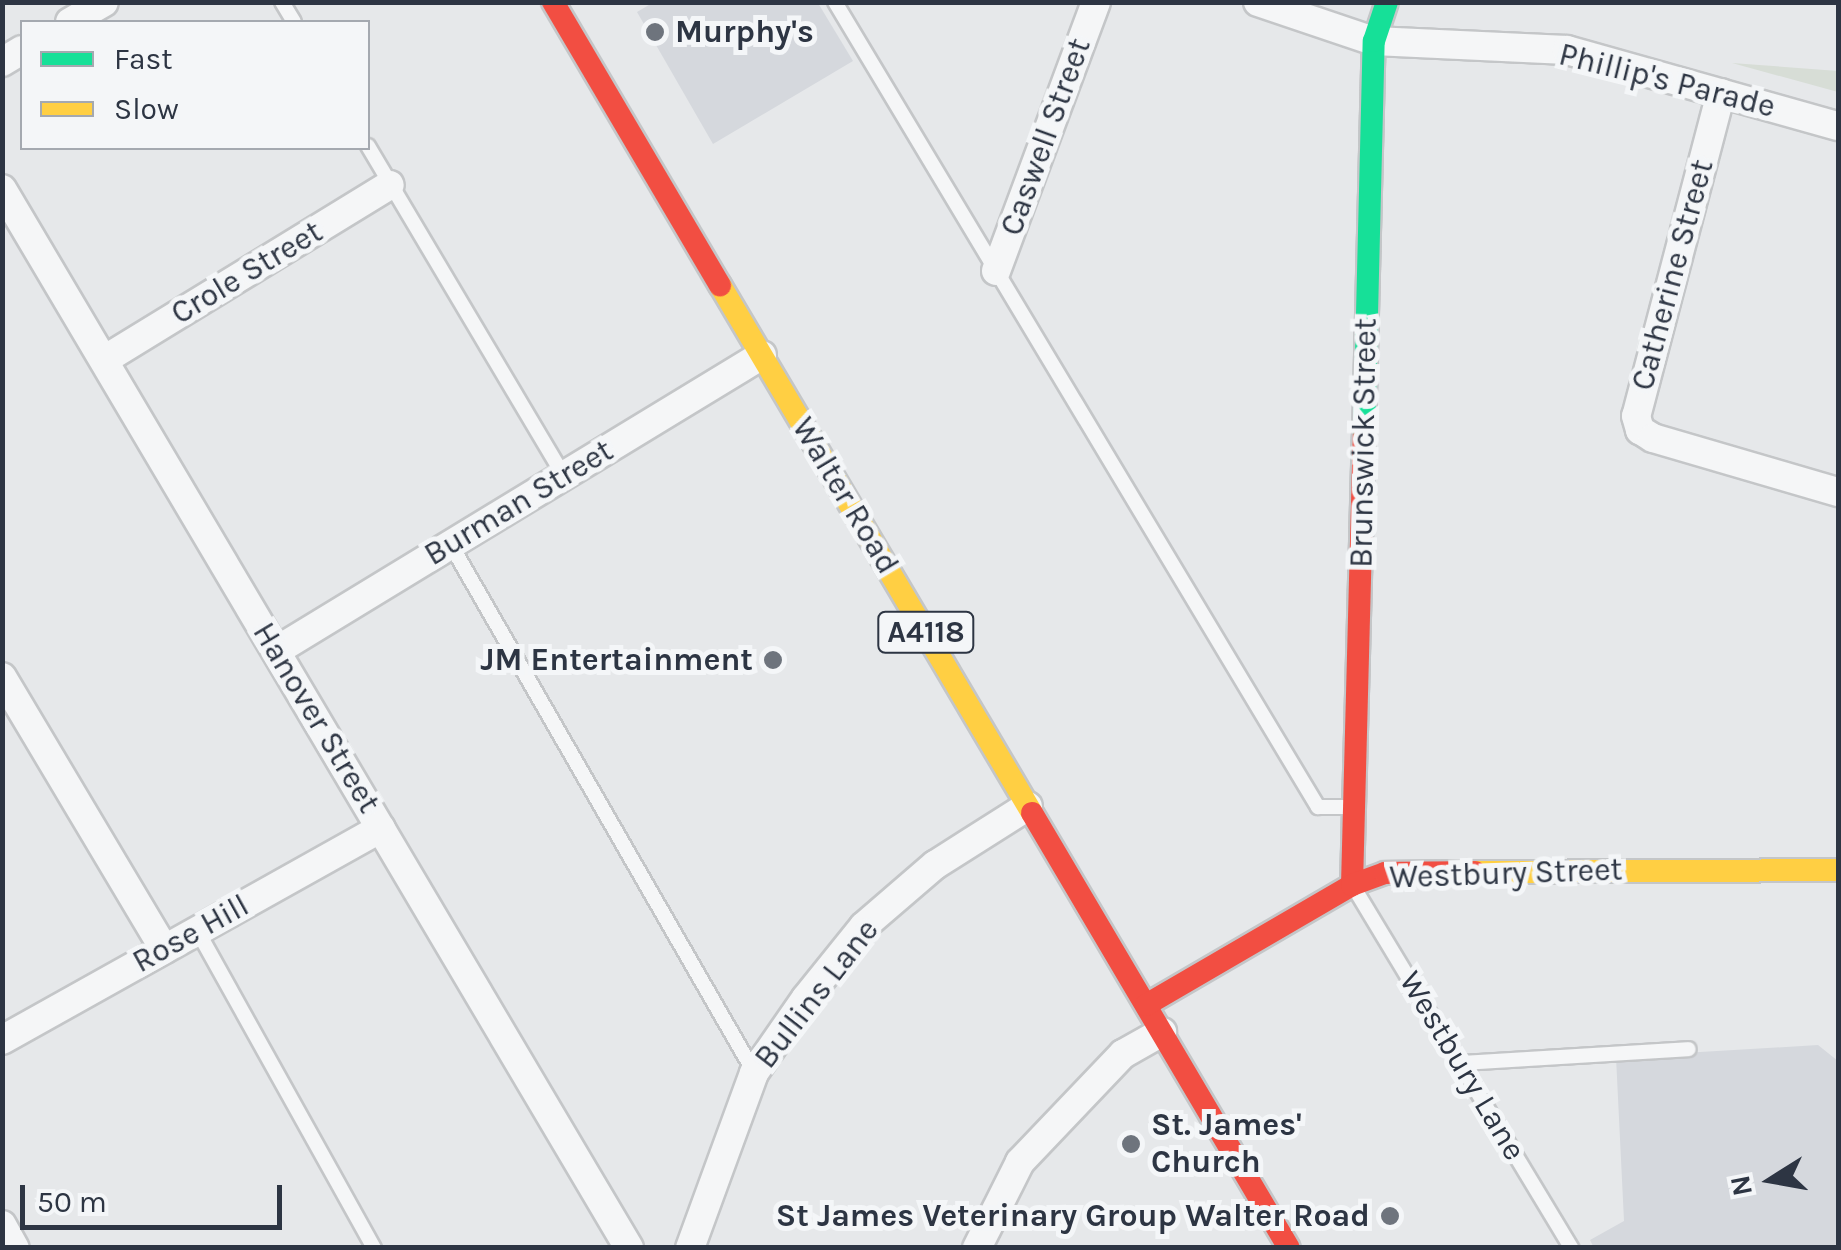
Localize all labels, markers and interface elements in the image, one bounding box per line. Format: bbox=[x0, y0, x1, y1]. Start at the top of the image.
place label: Murphy's bbox=[675, 13, 814, 51]
legend bbox=[20, 20, 370, 150]
marker: Murphy's bbox=[644, 21, 666, 43]
street label: Caswell Street bbox=[993, 33, 1099, 241]
street label: Phillip's Parade bbox=[1555, 36, 1779, 126]
text: Fast bbox=[114, 41, 173, 77]
text: Slow bbox=[114, 91, 179, 127]
street label: Catherine Street bbox=[1624, 155, 1722, 395]
street label: Crole Street bbox=[164, 213, 330, 333]
street label: Brunswick Street bbox=[1343, 318, 1385, 568]
street label: Walter Road bbox=[783, 411, 907, 581]
street label: Burman Street bbox=[418, 432, 620, 574]
road number: A4118 bbox=[876, 607, 976, 657]
street label: Hanover Street bbox=[244, 616, 388, 820]
place label: JM Entertainment bbox=[480, 641, 753, 679]
marker: JM Entertainment bbox=[762, 649, 784, 671]
street label: Westbury Street bbox=[1389, 851, 1623, 897]
street label: Rose Hill bbox=[126, 886, 256, 982]
street label: Bullins Lane bbox=[747, 912, 887, 1076]
street label: Westbury Lane bbox=[1391, 965, 1533, 1167]
place label: St. James' Church bbox=[1151, 1107, 1302, 1182]
north arrow bbox=[1721, 1130, 1821, 1230]
marker: St. James' Church bbox=[1120, 1133, 1142, 1155]
scale bar bbox=[25, 1165, 288, 1227]
text: N bbox=[1723, 1173, 1759, 1199]
text: 50 m bbox=[37, 1184, 107, 1220]
place label: St James Veterinary Group Walter Road bbox=[776, 1197, 1370, 1235]
marker: St James Veterinary Group Walter Road bbox=[1379, 1205, 1401, 1227]

